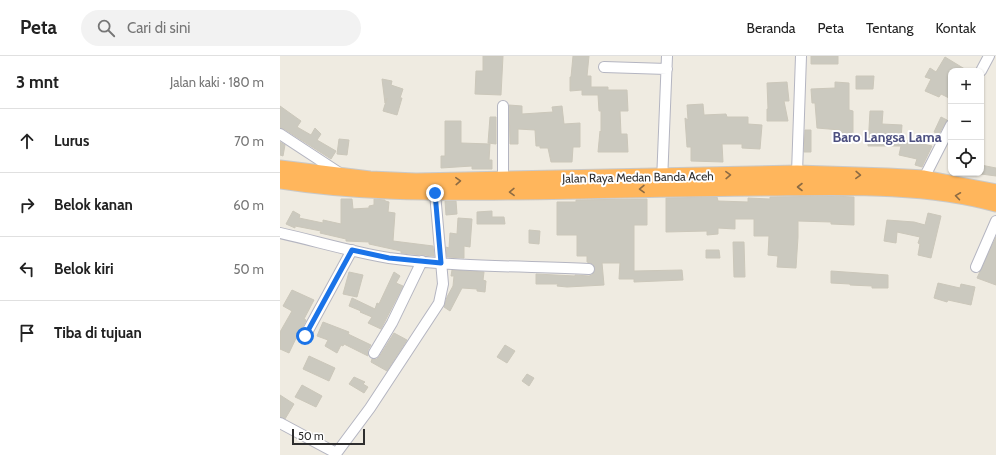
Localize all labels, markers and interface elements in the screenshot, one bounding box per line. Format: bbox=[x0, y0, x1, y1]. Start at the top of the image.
search box bbox=[81, 10, 361, 46]
text: Peta bbox=[20, 16, 57, 39]
icon: search bbox=[95, 17, 117, 39]
text: Cari di sini bbox=[127, 19, 190, 37]
text: Beranda bbox=[747, 19, 796, 37]
text: Peta bbox=[818, 19, 844, 37]
text: Tentang bbox=[866, 19, 913, 37]
text: Kontak bbox=[935, 19, 976, 37]
map controls bbox=[948, 68, 984, 176]
button: + bbox=[948, 68, 984, 104]
text: 3 mnt bbox=[16, 72, 59, 92]
text: Jalan kaki · 180 m bbox=[170, 74, 264, 90]
button: − bbox=[948, 104, 984, 140]
district label: Baro Langsa Lama bbox=[832, 128, 942, 146]
icon: ahead bbox=[16, 130, 38, 152]
text: Lurus bbox=[54, 132, 89, 150]
text: 70 m bbox=[234, 133, 264, 149]
button: locate bbox=[948, 140, 984, 176]
street label: Jalan Raya Medan Banda Aceh bbox=[561, 168, 714, 186]
one-way arrow bbox=[725, 171, 731, 179]
one-way arrow bbox=[855, 171, 861, 179]
one-way arrow bbox=[455, 177, 461, 185]
one-way arrow bbox=[797, 183, 803, 191]
route end bbox=[426, 184, 444, 202]
one-way arrow bbox=[639, 185, 645, 194]
one-way arrow bbox=[509, 188, 515, 196]
one-way arrow bbox=[955, 192, 961, 201]
icon: right bbox=[16, 194, 38, 216]
text: Belok kanan bbox=[54, 196, 133, 214]
text: 60 m bbox=[233, 197, 264, 213]
icon: left bbox=[16, 258, 38, 280]
text: Belok kiri bbox=[54, 260, 114, 278]
text: 50 m bbox=[234, 261, 264, 277]
icon: arrive bbox=[16, 322, 38, 344]
text: Tiba di tujuan bbox=[54, 324, 142, 342]
route start bbox=[296, 327, 314, 345]
scale bar bbox=[292, 427, 365, 446]
text: 50 m bbox=[298, 429, 324, 443]

